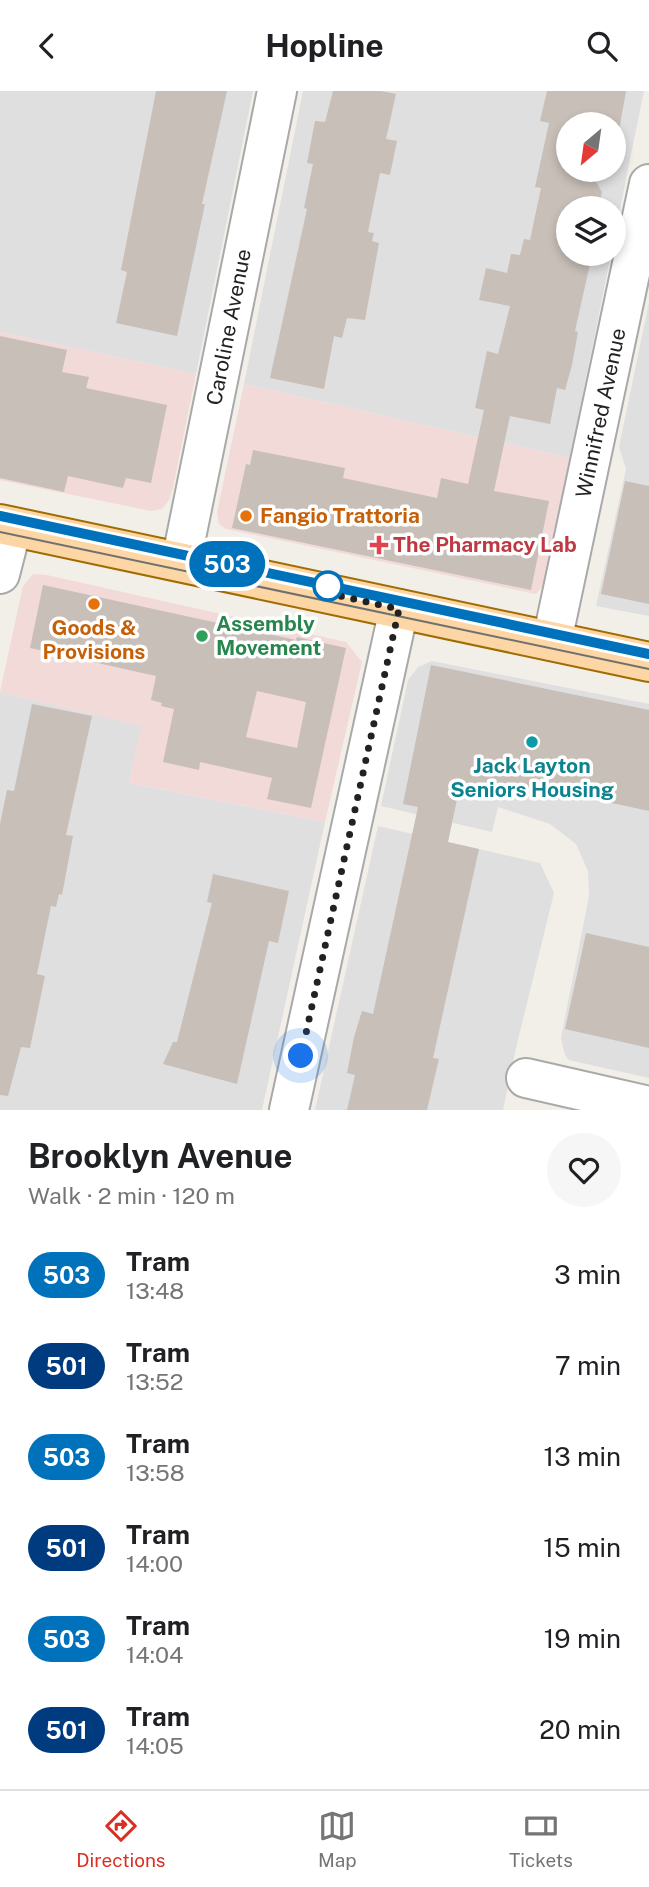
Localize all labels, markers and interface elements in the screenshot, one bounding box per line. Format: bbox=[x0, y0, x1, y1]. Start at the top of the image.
icon: back bbox=[28, 27, 66, 65]
text: Hopline bbox=[265, 27, 384, 64]
icon: search bbox=[583, 27, 621, 65]
north arrow bbox=[556, 112, 626, 182]
map controls bbox=[556, 112, 626, 266]
button: layers bbox=[556, 196, 626, 266]
street label: Caroline Avenue bbox=[201, 247, 256, 407]
street label: Winnifred Avenue bbox=[570, 326, 631, 500]
place label: Fangio Trattoria bbox=[260, 503, 420, 528]
marker: Fangio Trattoria bbox=[238, 508, 254, 524]
place label: The Pharmacy Lab bbox=[393, 532, 577, 557]
marker: The Pharmacy Lab bbox=[371, 537, 387, 553]
line badge: 503 bbox=[187, 541, 267, 587]
text: 503 bbox=[203, 550, 251, 578]
unlabelled marker bbox=[313, 571, 343, 601]
marker: Goods & Provisions bbox=[86, 596, 102, 612]
place label: Assembly Movement bbox=[216, 611, 321, 660]
place label: Goods & Provisions bbox=[43, 615, 145, 664]
marker: Assembly Movement bbox=[194, 628, 210, 644]
marker: Jack Layton Seniors Housing bbox=[524, 734, 540, 750]
place label: Jack Layton Seniors Housing bbox=[450, 753, 614, 802]
your location bbox=[283, 1038, 318, 1073]
button: heart bbox=[547, 1133, 621, 1207]
text: Brooklyn Avenue bbox=[28, 1137, 292, 1175]
text: Walk · 2 min · 120 m bbox=[28, 1182, 235, 1209]
text: Tram bbox=[126, 1246, 190, 1277]
text: 3 min bbox=[554, 1259, 621, 1290]
text: 503 bbox=[43, 1261, 90, 1289]
text: 13:48 bbox=[126, 1277, 184, 1304]
text: Tram bbox=[126, 1337, 190, 1368]
text: 7 min bbox=[555, 1350, 621, 1381]
text: 501 bbox=[46, 1352, 87, 1380]
text: 13:52 bbox=[126, 1368, 183, 1395]
text: Tram bbox=[126, 1428, 190, 1459]
text: 13 min bbox=[544, 1441, 621, 1472]
text: 503 bbox=[43, 1443, 90, 1471]
text: 13:58 bbox=[126, 1459, 185, 1486]
text: Tram bbox=[126, 1519, 190, 1550]
text: 15 min bbox=[543, 1532, 621, 1563]
text: 501 bbox=[46, 1534, 87, 1562]
text: 14:00 bbox=[126, 1550, 183, 1577]
text: Tram bbox=[126, 1610, 190, 1641]
text: 19 min bbox=[544, 1623, 621, 1654]
text: 503 bbox=[43, 1625, 90, 1653]
text: 14:04 bbox=[126, 1641, 184, 1668]
text: Tram bbox=[126, 1701, 190, 1732]
text: 20 min bbox=[539, 1714, 621, 1745]
text: 501 bbox=[46, 1716, 87, 1744]
text: 14:05 bbox=[126, 1732, 184, 1759]
tab: Directions bbox=[76, 1807, 165, 1871]
tab: Map bbox=[318, 1807, 357, 1871]
tab: Tickets bbox=[509, 1807, 573, 1871]

